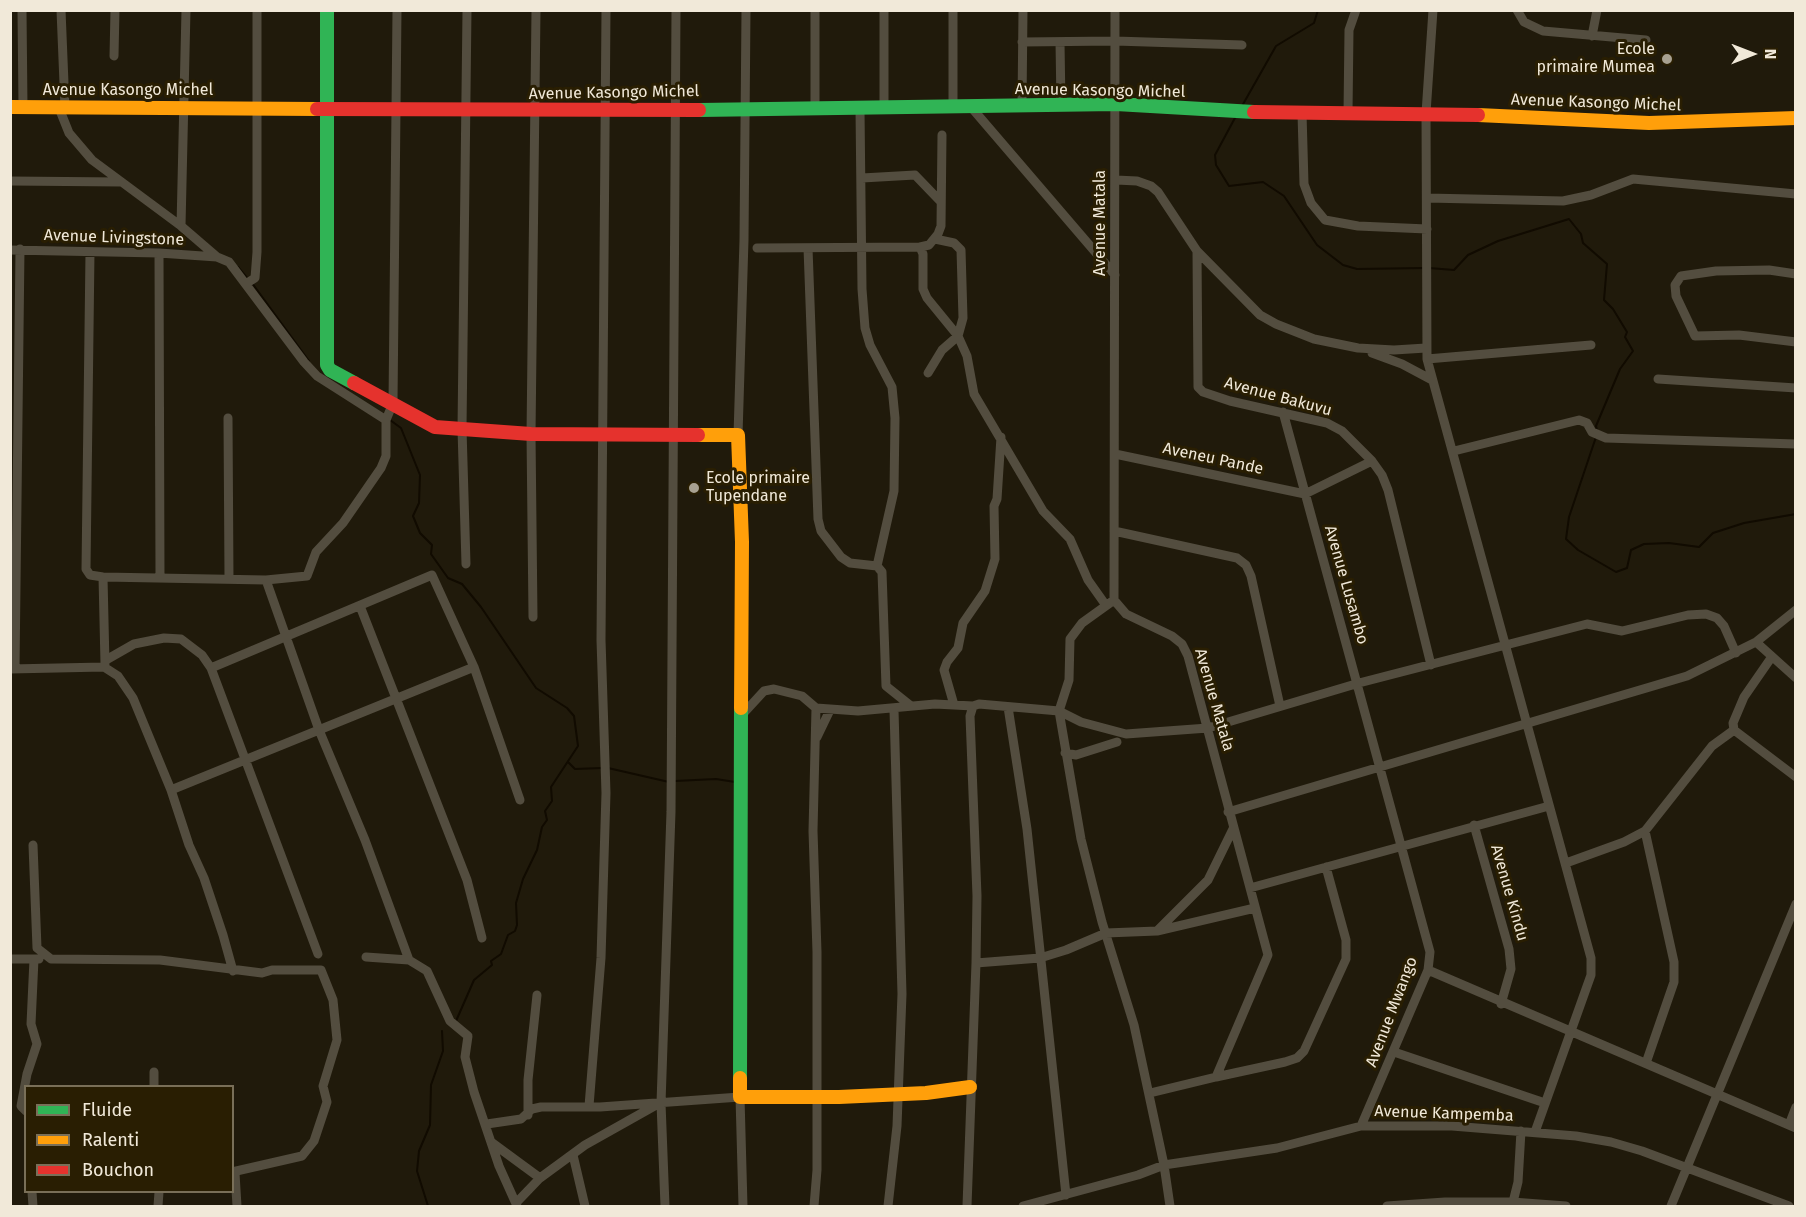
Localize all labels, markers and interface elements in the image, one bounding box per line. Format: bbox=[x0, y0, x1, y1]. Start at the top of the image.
north arrow bbox=[1722, 24, 1782, 84]
place label: Ecole primaire Mumea bbox=[1536, 40, 1655, 78]
text: N bbox=[1761, 49, 1780, 59]
marker: Ecole primaire Mumea bbox=[1660, 52, 1674, 66]
street label: Avenue Kasongo Michel bbox=[1015, 80, 1185, 102]
street label: Avenue Kasongo Michel bbox=[43, 81, 213, 101]
street label: Avenue Kasongo Michel bbox=[529, 82, 699, 104]
street label: Avenue Kasongo Michel bbox=[1511, 90, 1681, 116]
street label: Avenue Matala bbox=[1091, 170, 1111, 276]
street label: Avenue Livingstone bbox=[44, 226, 184, 250]
street label: Avenue Bakuvu bbox=[1222, 373, 1334, 421]
street label: Aveneu Pande bbox=[1161, 439, 1265, 479]
place label: Ecole primaire Tupendane bbox=[706, 469, 810, 507]
marker: Ecole primaire Tupendane bbox=[687, 481, 701, 495]
street label: Avenue Lusambo bbox=[1320, 523, 1372, 647]
street label: Avenue Matala bbox=[1190, 646, 1238, 754]
street label: Avenue Kindu bbox=[1486, 843, 1532, 943]
street label: Avenue Mwango bbox=[1362, 954, 1422, 1070]
legend bbox=[24, 1085, 234, 1193]
text: Fluide bbox=[82, 1099, 132, 1121]
street label: Avenue Kampemba bbox=[1374, 1102, 1514, 1126]
text: Ralenti bbox=[82, 1129, 139, 1151]
text: Bouchon bbox=[82, 1159, 154, 1181]

